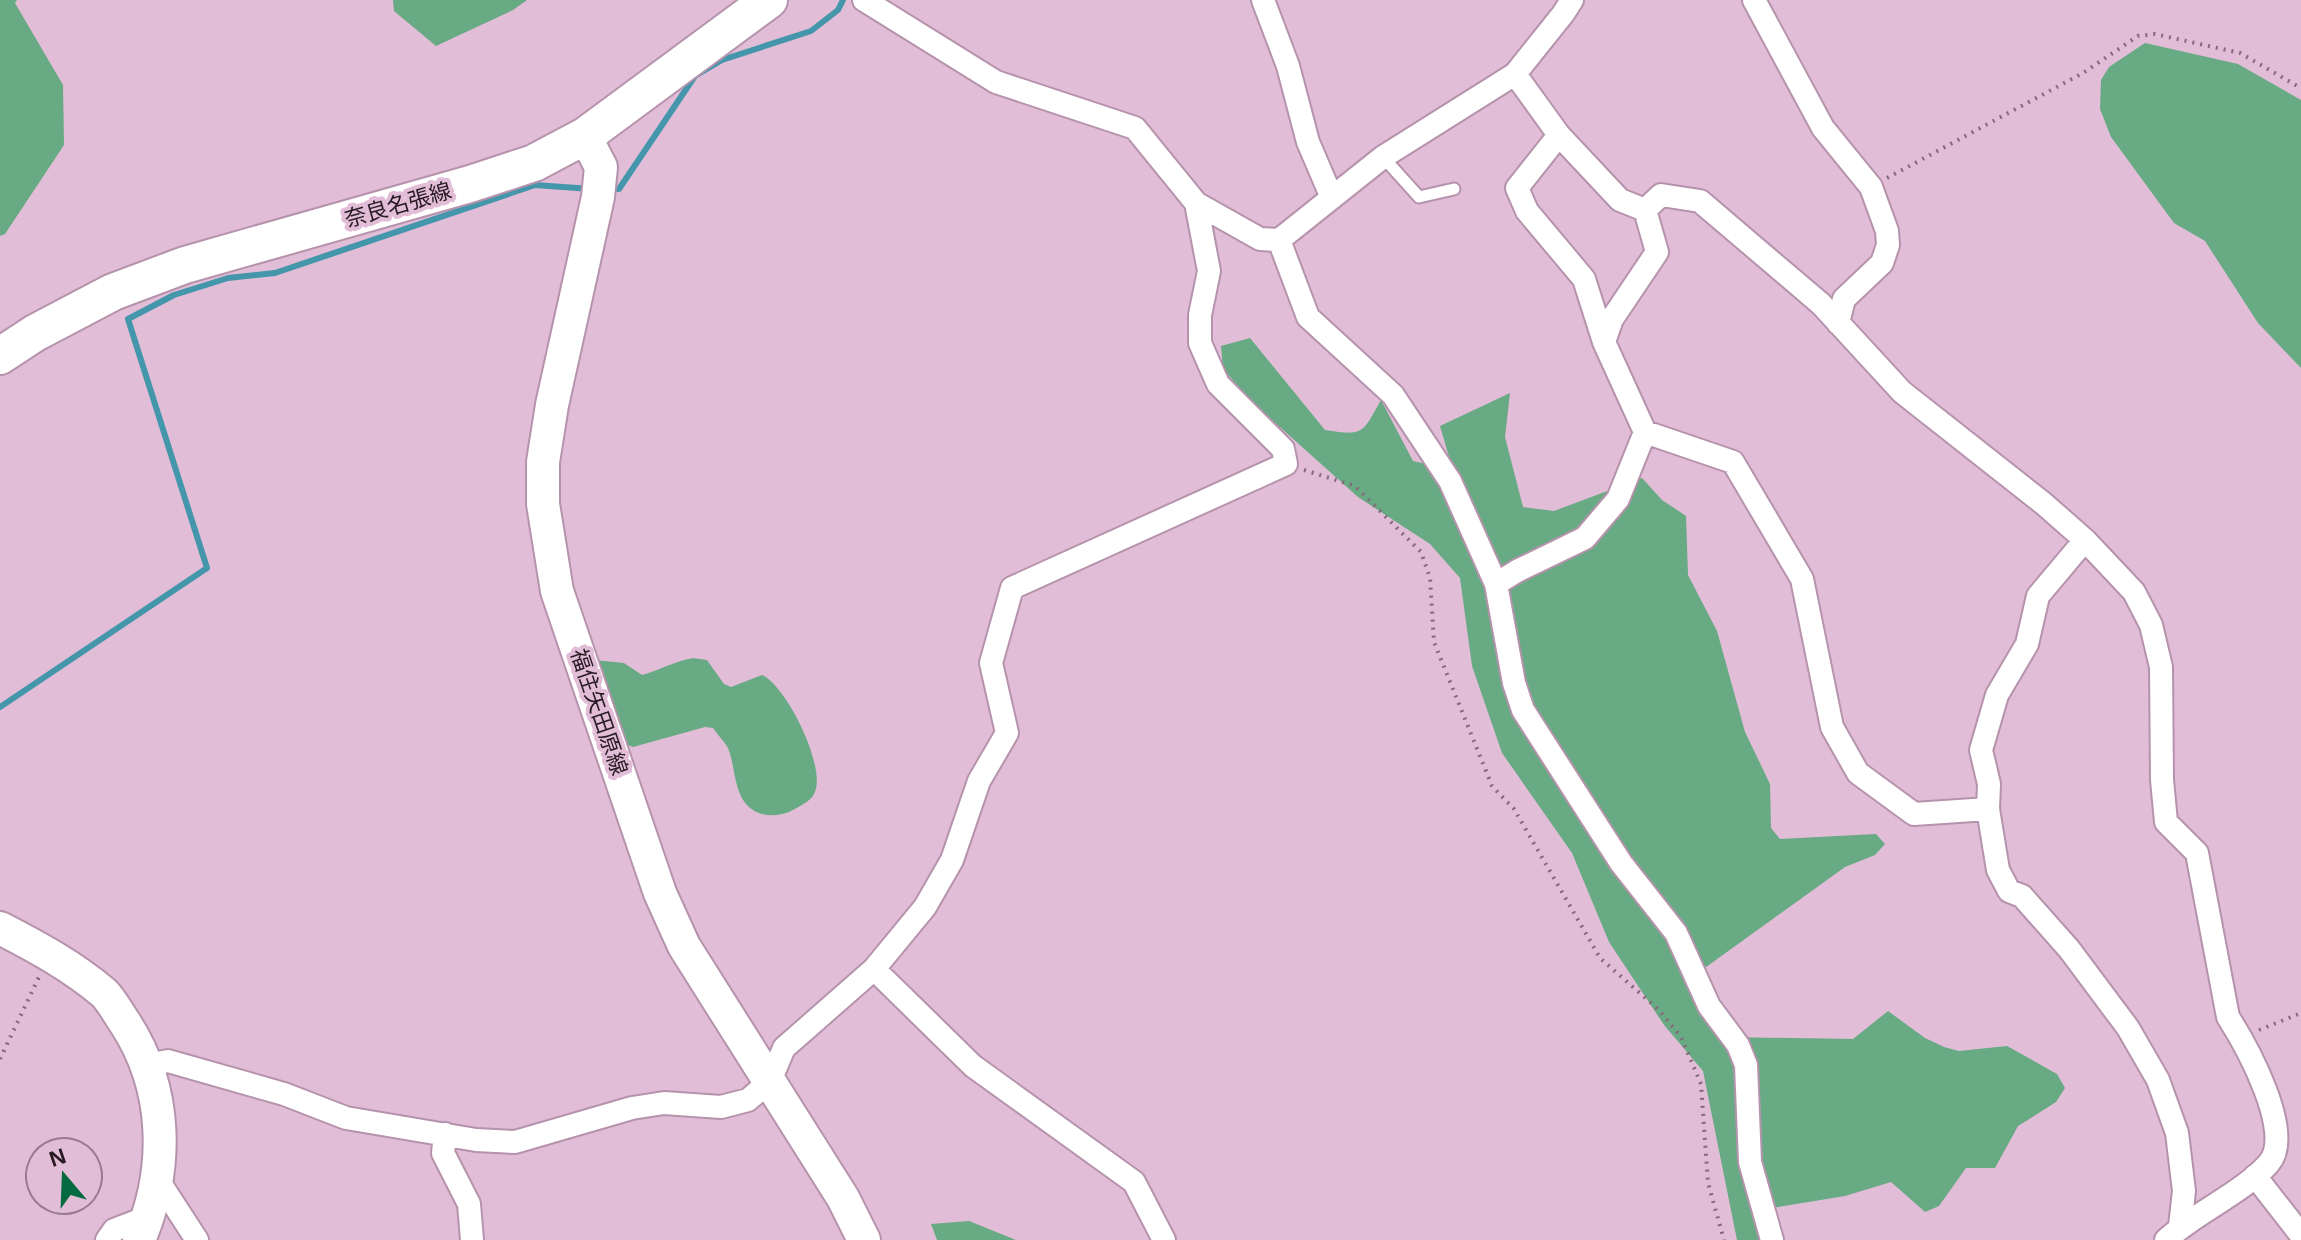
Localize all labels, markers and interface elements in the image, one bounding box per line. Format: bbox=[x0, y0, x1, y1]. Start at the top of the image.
street label: 奈良名張線 bbox=[342, 178, 454, 232]
street label: 福住矢田原線 bbox=[566, 646, 632, 778]
north arrow bbox=[24, 1136, 104, 1216]
text: N bbox=[46, 1143, 69, 1172]

